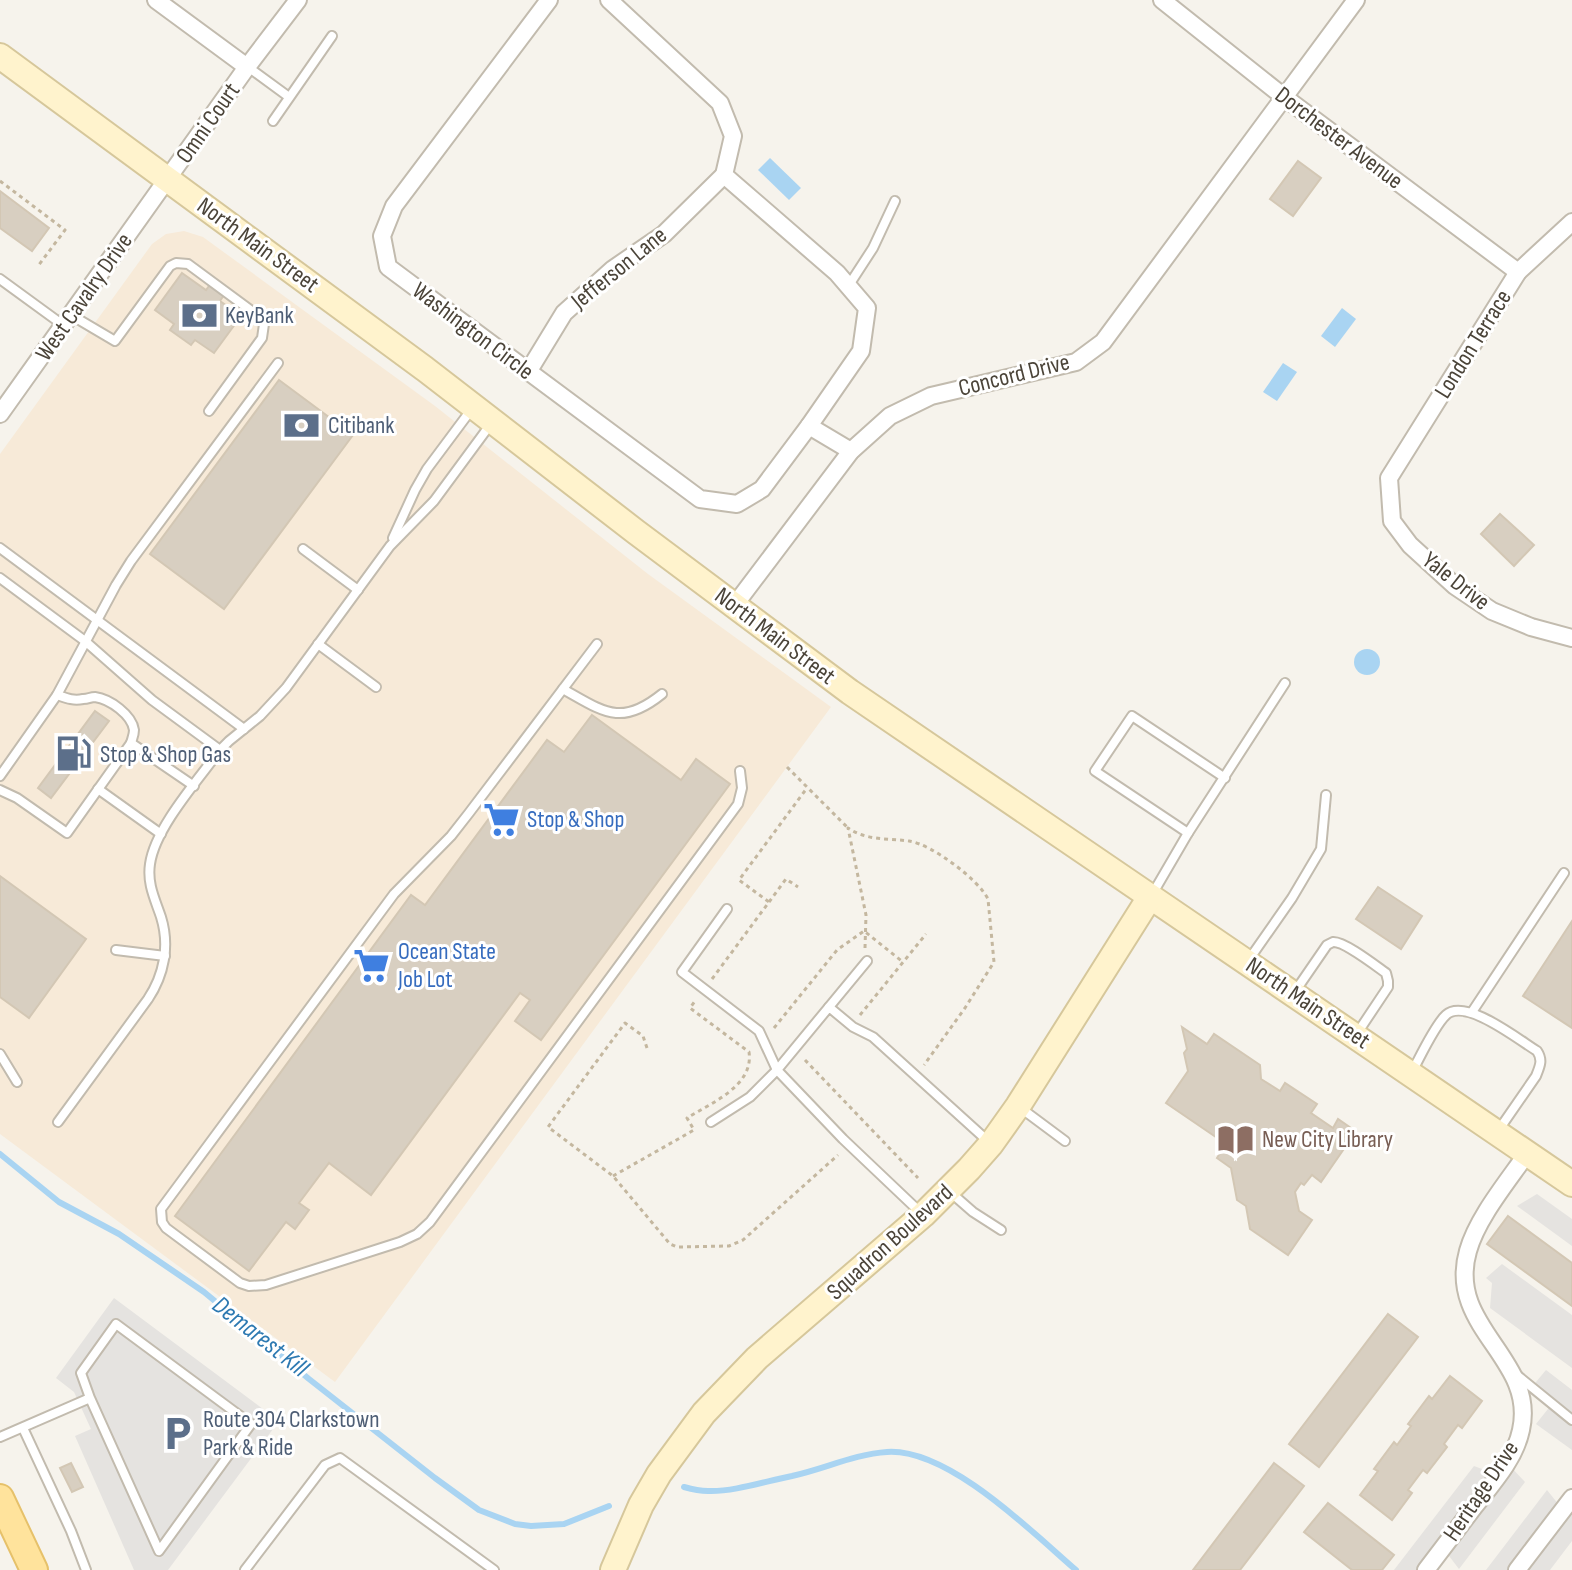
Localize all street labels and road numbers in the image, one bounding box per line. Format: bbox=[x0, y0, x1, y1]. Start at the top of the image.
street label: Omni Court bbox=[170, 77, 246, 169]
street label: Dorchester Avenue bbox=[1269, 81, 1409, 195]
street label: North Main Street bbox=[191, 191, 325, 299]
street label: Jefferson Lane bbox=[565, 221, 673, 316]
street label: West Cavalry Drive bbox=[29, 227, 139, 367]
street label: Washington Circle bbox=[406, 276, 540, 386]
street label: London Terrace bbox=[1428, 284, 1518, 404]
street label: Concord Drive bbox=[955, 347, 1073, 403]
street label: Yale Drive bbox=[1416, 546, 1496, 616]
street label: North Main Street bbox=[709, 581, 841, 691]
street label: North Main Street bbox=[1240, 951, 1376, 1055]
street label: Squadron Boulevard bbox=[821, 1178, 959, 1306]
street label: Heritage Drive bbox=[1437, 1435, 1525, 1547]

